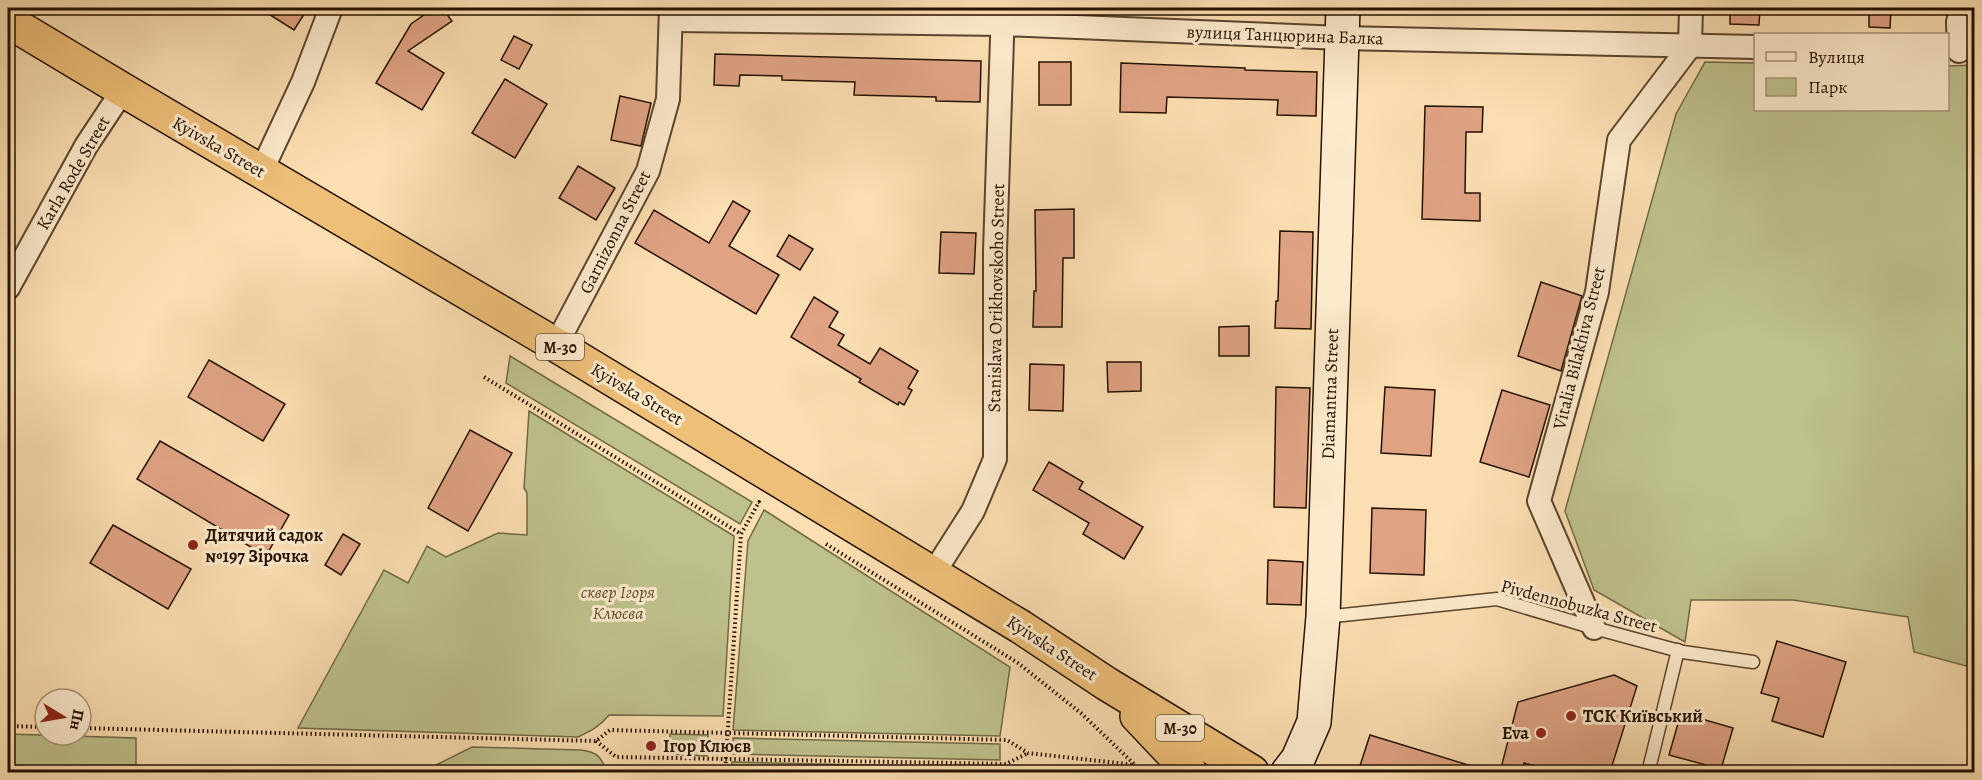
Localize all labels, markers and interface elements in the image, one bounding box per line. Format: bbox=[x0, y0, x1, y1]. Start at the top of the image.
street label: вулиця Танцюрина Балка bbox=[1186, 20, 1385, 50]
legend bbox=[1754, 33, 1949, 111]
text: Вулиця bbox=[1808, 45, 1865, 69]
text: Парк bbox=[1808, 75, 1848, 99]
street label: Kyivska Street bbox=[168, 111, 270, 183]
street label: Karla Rode Street bbox=[31, 112, 115, 234]
street label: Garnizonna Street bbox=[574, 166, 656, 298]
street label: Stanislava Orikhovskoho Street bbox=[982, 183, 1010, 413]
street label: Vitalia Bilakhiva Street bbox=[1547, 264, 1611, 433]
street label: Diamantna Street bbox=[1316, 328, 1344, 460]
road number: М-30 bbox=[536, 334, 584, 360]
street label: Kyivska Street bbox=[586, 357, 688, 431]
place label: Дитячий садок №197 Зірочка bbox=[205, 523, 323, 568]
marker: Дитячий садок №197 Зірочка bbox=[186, 538, 200, 552]
street label: Pivdennobuzka Street bbox=[1498, 574, 1660, 638]
park label: сквер Ігоря Клюєва bbox=[581, 580, 655, 625]
street label: Kyivska Street bbox=[1002, 610, 1102, 686]
north arrow bbox=[33, 687, 93, 747]
place label: ТСК Київський bbox=[1583, 704, 1703, 728]
text: Пн bbox=[64, 707, 90, 732]
marker: ТСК Київський bbox=[1564, 709, 1578, 723]
road number: М-30 bbox=[1156, 715, 1204, 741]
place label: Eva bbox=[1502, 721, 1529, 745]
marker: Eva bbox=[1534, 726, 1548, 740]
place label: Ігор Клюєв bbox=[663, 734, 751, 758]
marker: Ігор Клюєв bbox=[644, 739, 658, 753]

